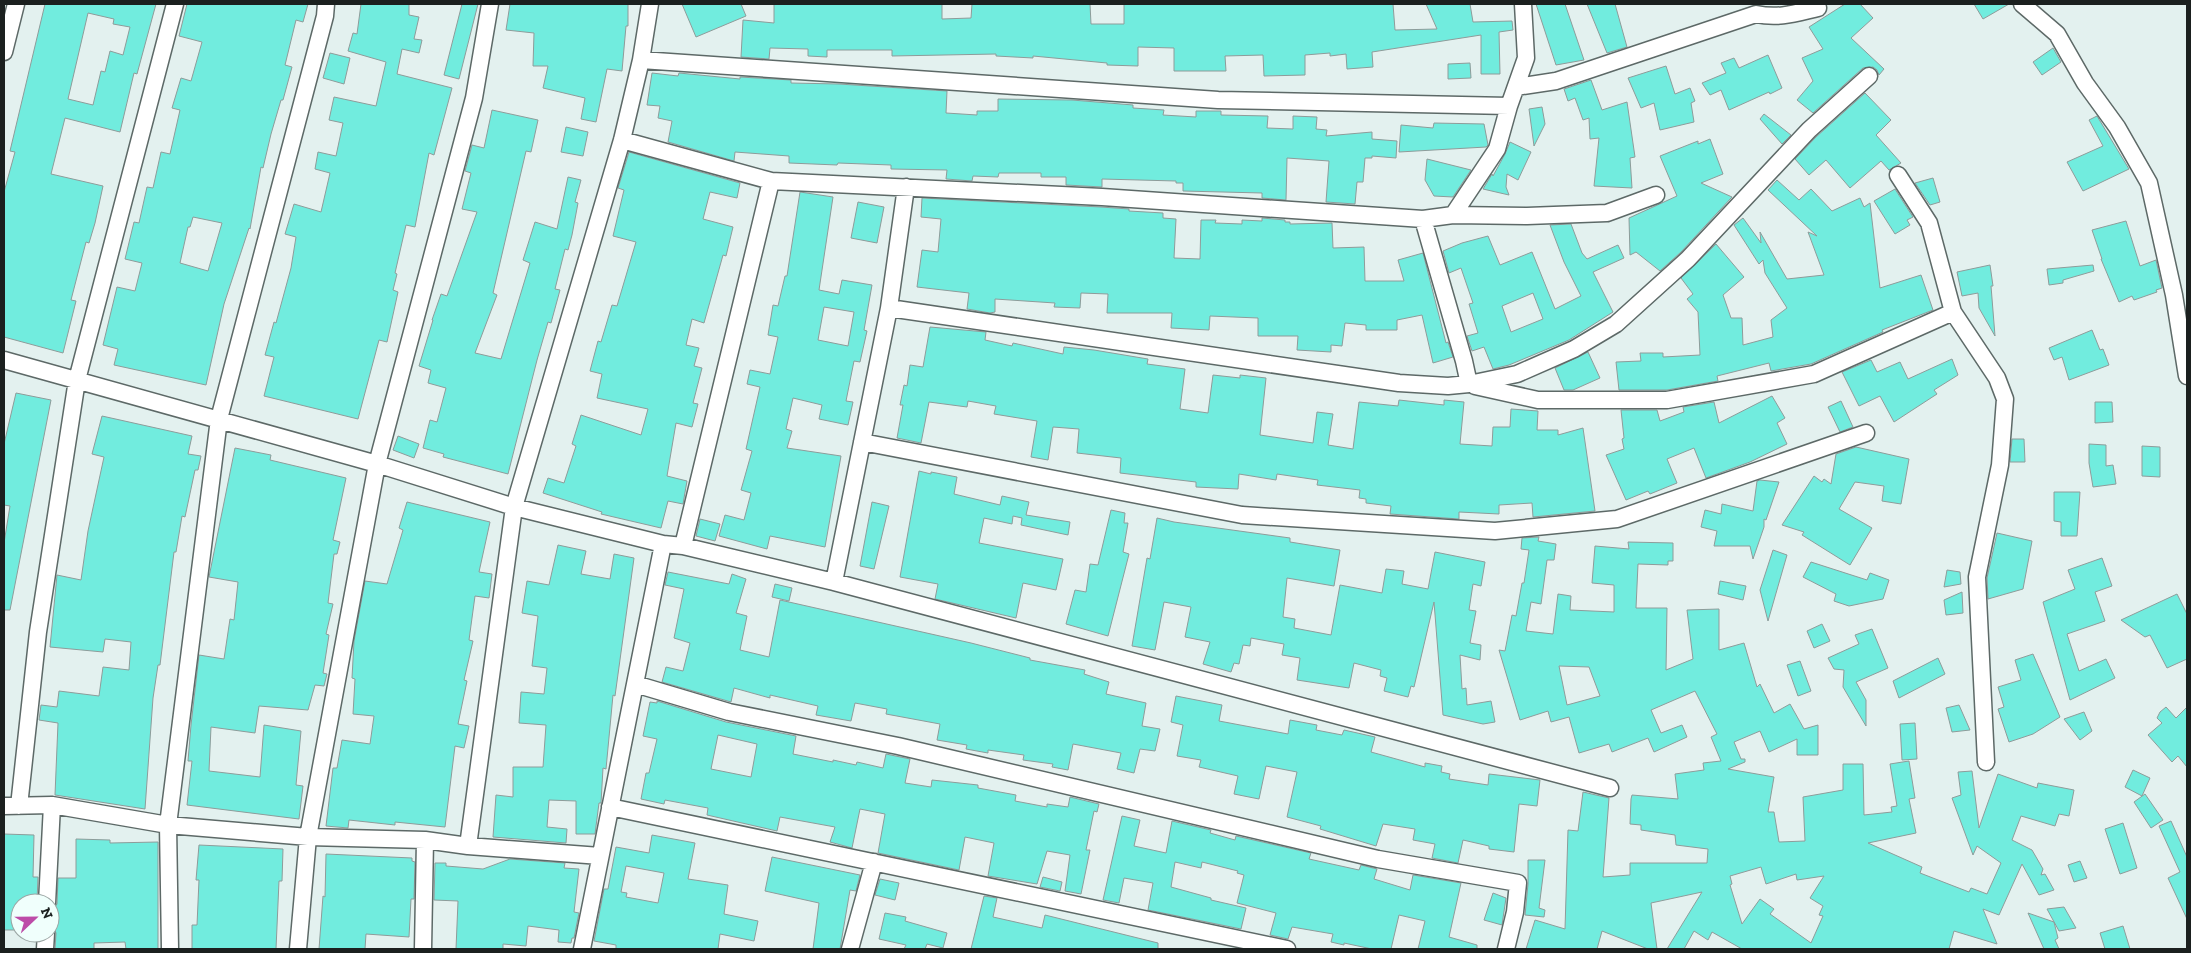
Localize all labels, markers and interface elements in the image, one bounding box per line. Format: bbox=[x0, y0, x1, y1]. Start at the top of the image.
north arrow bbox=[10, 893, 60, 943]
text: N bbox=[37, 905, 57, 922]

